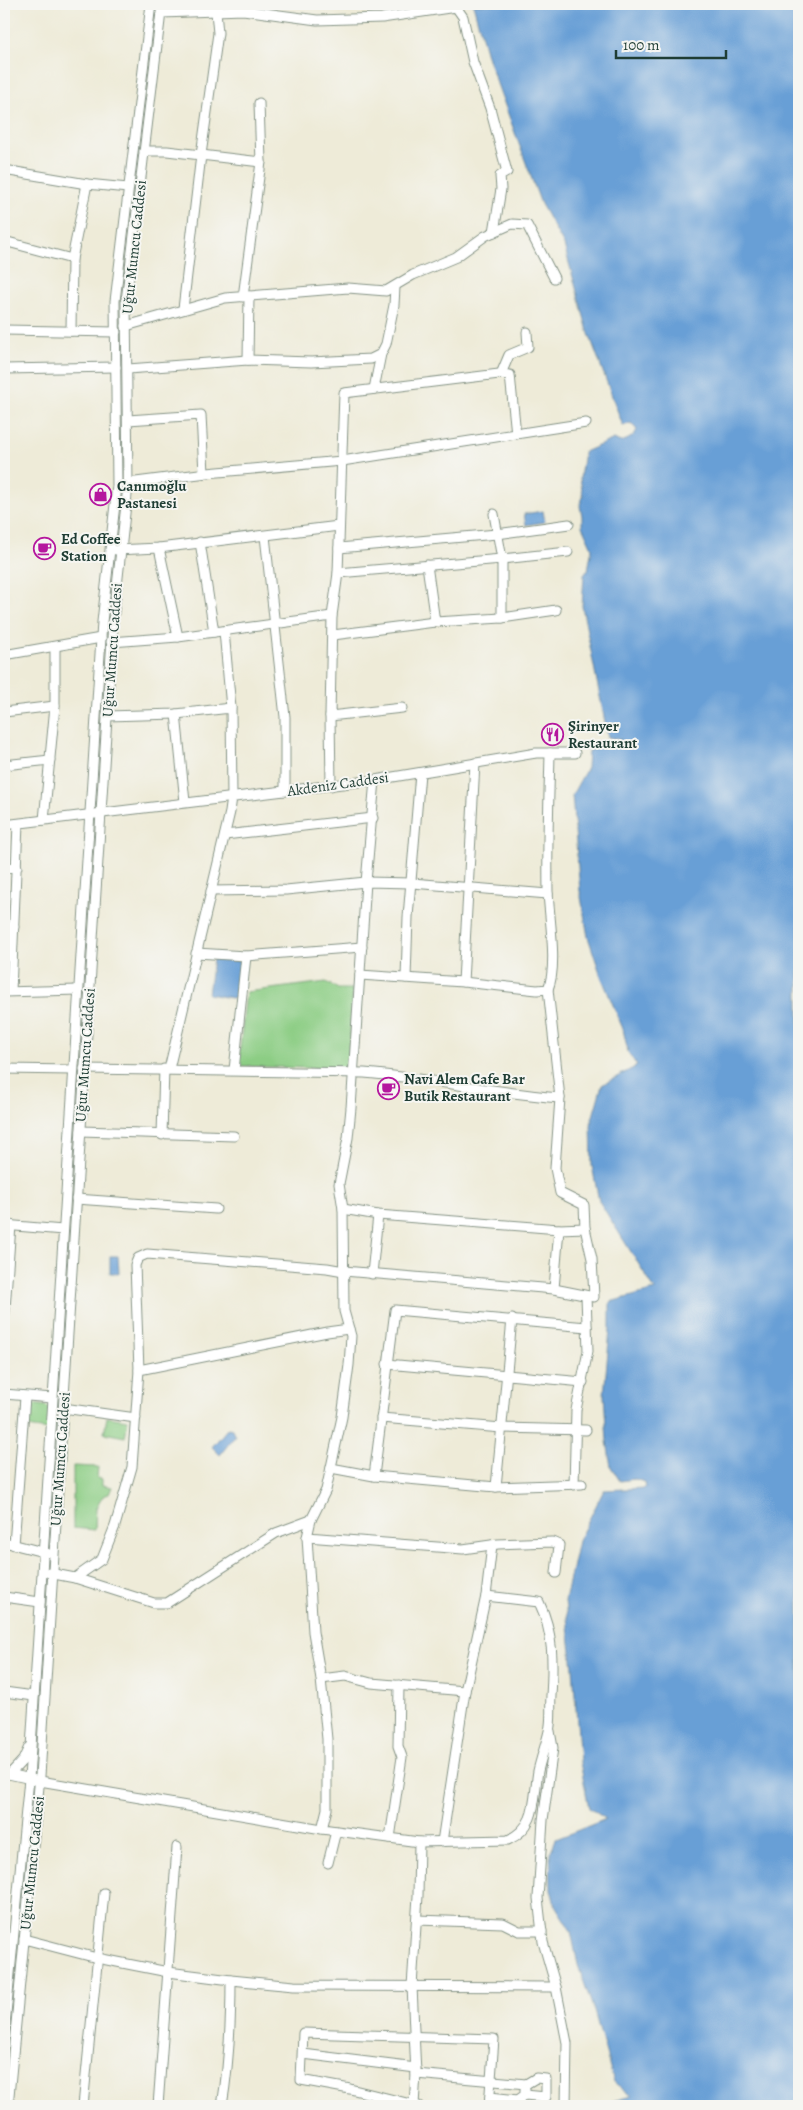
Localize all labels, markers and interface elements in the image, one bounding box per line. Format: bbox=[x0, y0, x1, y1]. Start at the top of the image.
scale bar bbox=[616, 28, 726, 60]
text: 100 m bbox=[623, 35, 660, 55]
street label: Uğur Mumcu Caddesi bbox=[117, 179, 151, 315]
place label: Canımoğlu Pastanesi bbox=[117, 476, 187, 513]
shop icon: Canımoğlu Pastanesi bbox=[89, 483, 113, 507]
place label: Ed Coffee Station bbox=[61, 529, 121, 566]
cafe icon: Ed Coffee Station bbox=[33, 536, 57, 560]
street label: Uğur Mumcu Caddesi bbox=[97, 582, 127, 718]
place label: Şirinyer Restaurant bbox=[568, 716, 637, 753]
restaurant icon: Şirinyer Restaurant bbox=[540, 723, 564, 747]
street label: Akdeniz Caddesi bbox=[285, 767, 390, 801]
street label: Uğur Mumcu Caddesi bbox=[70, 987, 100, 1123]
place label: Navi Alem Cafe Bar Butik Restaurant bbox=[404, 1069, 525, 1106]
cafe icon: Navi Alem Cafe Bar Butik Restaurant bbox=[376, 1076, 400, 1100]
street label: Uğur Mumcu Caddesi bbox=[45, 1391, 75, 1527]
street label: Uğur Mumcu Caddesi bbox=[15, 1795, 49, 1931]

